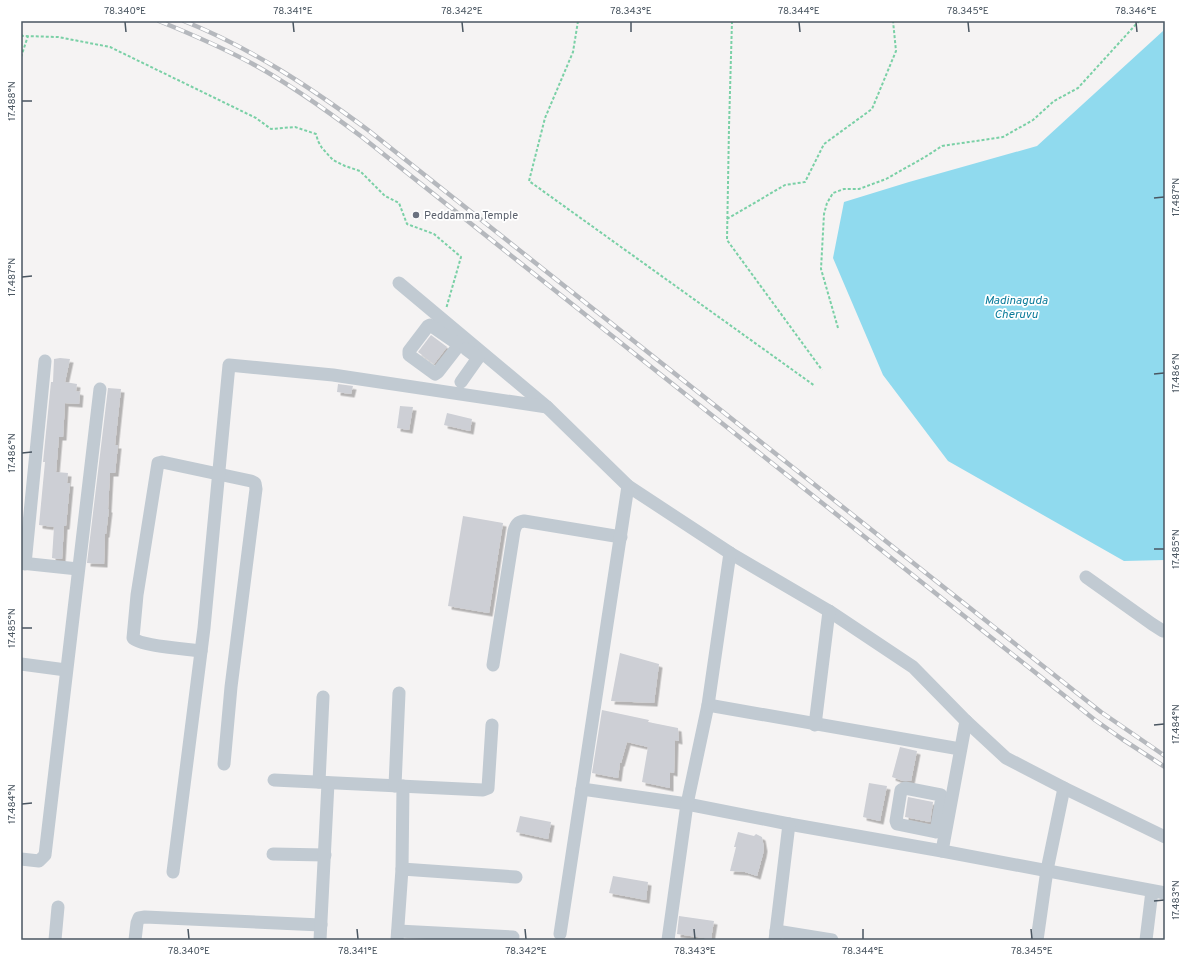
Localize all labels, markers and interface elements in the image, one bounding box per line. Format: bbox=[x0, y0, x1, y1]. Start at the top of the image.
text: 78.340°E bbox=[104, 5, 146, 18]
text: 78.341°E bbox=[273, 5, 313, 18]
text: 78.342°E bbox=[441, 5, 483, 18]
text: 78.343°E bbox=[610, 5, 652, 18]
text: 78.344°E bbox=[778, 5, 820, 18]
text: 78.345°E bbox=[947, 5, 989, 18]
text: 78.346°E bbox=[1115, 5, 1157, 18]
text: 17.488°N bbox=[6, 81, 19, 121]
text: 17.487°N bbox=[1170, 178, 1183, 216]
place label: Peddamma Temple bbox=[424, 209, 518, 223]
marker: Peddamma Temple bbox=[411, 210, 421, 220]
text: 17.487°N bbox=[6, 258, 19, 296]
water label: Madinaguda Cheruvu bbox=[984, 293, 1048, 323]
text: 17.486°N bbox=[1170, 353, 1183, 393]
text: 17.486°N bbox=[6, 433, 19, 473]
text: 17.485°N bbox=[1170, 529, 1183, 569]
text: 17.485°N bbox=[6, 608, 19, 648]
text: 17.484°N bbox=[1170, 704, 1183, 744]
text: 17.484°N bbox=[6, 784, 19, 824]
text: 17.483°N bbox=[1170, 880, 1183, 920]
text: 78.340°E bbox=[168, 945, 210, 958]
text: 78.341°E bbox=[338, 945, 378, 958]
text: 78.342°E bbox=[505, 945, 547, 958]
text: 78.343°E bbox=[674, 945, 716, 958]
text: 78.344°E bbox=[842, 945, 884, 958]
text: 78.345°E bbox=[1011, 945, 1053, 958]

